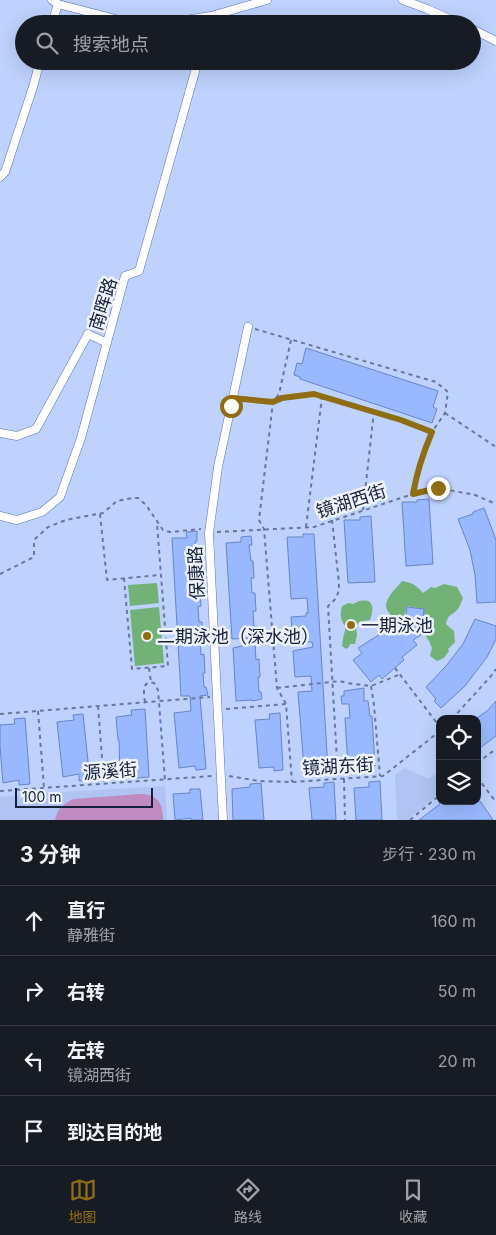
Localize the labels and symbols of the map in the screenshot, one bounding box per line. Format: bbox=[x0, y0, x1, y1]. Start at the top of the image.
street label: 南晖路 bbox=[85, 275, 121, 333]
route start bbox=[220, 395, 243, 418]
route end bbox=[427, 477, 450, 500]
street label: 镜湖西街 bbox=[314, 480, 388, 522]
street label: 保康路 bbox=[184, 545, 208, 601]
place label: 一期泳池 bbox=[361, 615, 433, 636]
marker: 一期泳池 bbox=[345, 619, 357, 631]
place label: 二期泳池（深水池） bbox=[157, 626, 319, 647]
marker: 二期泳池（深水池） bbox=[141, 630, 153, 642]
street label: 镜湖东街 bbox=[301, 754, 375, 778]
street label: 源溪街 bbox=[82, 759, 138, 783]
scale bar bbox=[15, 785, 152, 808]

